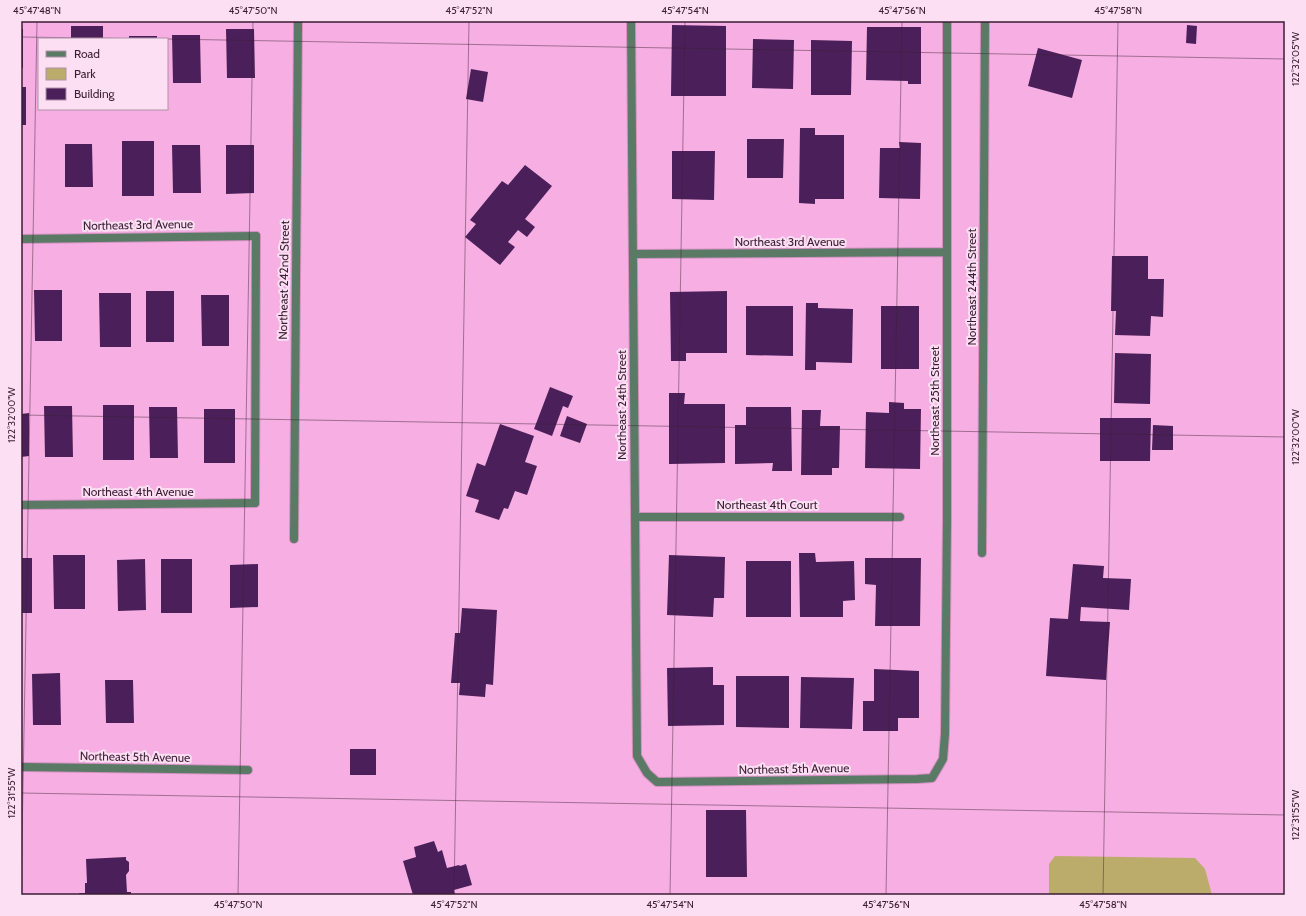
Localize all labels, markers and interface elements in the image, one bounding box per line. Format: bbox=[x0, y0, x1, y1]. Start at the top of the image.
text: 45°47'48"N bbox=[13, 4, 61, 17]
text: 45°47'50"N bbox=[228, 4, 278, 17]
text: 45°47'52"N bbox=[445, 4, 493, 17]
text: 45°47'54"N bbox=[661, 4, 709, 17]
text: 45°47'56"N bbox=[878, 4, 926, 17]
text: 45°47'58"N bbox=[1094, 4, 1142, 17]
text: 122°32'05"W bbox=[1289, 31, 1302, 86]
legend bbox=[38, 38, 168, 110]
text: Road bbox=[74, 46, 100, 61]
text: Park bbox=[74, 66, 96, 81]
text: Building bbox=[74, 86, 116, 101]
street label: Northeast 3rd Avenue bbox=[83, 216, 193, 233]
street label: Northeast 242nd Street bbox=[275, 220, 292, 340]
street label: Northeast 244th Street bbox=[964, 228, 979, 346]
street label: Northeast 3rd Avenue bbox=[735, 234, 845, 249]
street label: Northeast 25th Street bbox=[927, 346, 942, 456]
street label: Northeast 24th Street bbox=[614, 350, 629, 460]
text: 122°32'00"W bbox=[5, 387, 18, 443]
text: 122°32'00"W bbox=[1289, 409, 1302, 465]
street label: Northeast 4th Avenue bbox=[82, 484, 194, 499]
street label: Northeast 4th Court bbox=[717, 497, 817, 512]
street label: Northeast 5th Avenue bbox=[80, 748, 190, 765]
street label: Northeast 5th Avenue bbox=[739, 760, 849, 777]
text: 122°31'55"W bbox=[5, 767, 18, 818]
text: 122°31'55"W bbox=[1289, 789, 1302, 840]
text: 45°47'50"N bbox=[213, 898, 263, 911]
text: 45°47'52"N bbox=[430, 898, 478, 911]
text: 45°47'54"N bbox=[646, 898, 694, 911]
text: 45°47'56"N bbox=[862, 898, 910, 911]
text: 45°47'58"N bbox=[1079, 898, 1127, 911]

